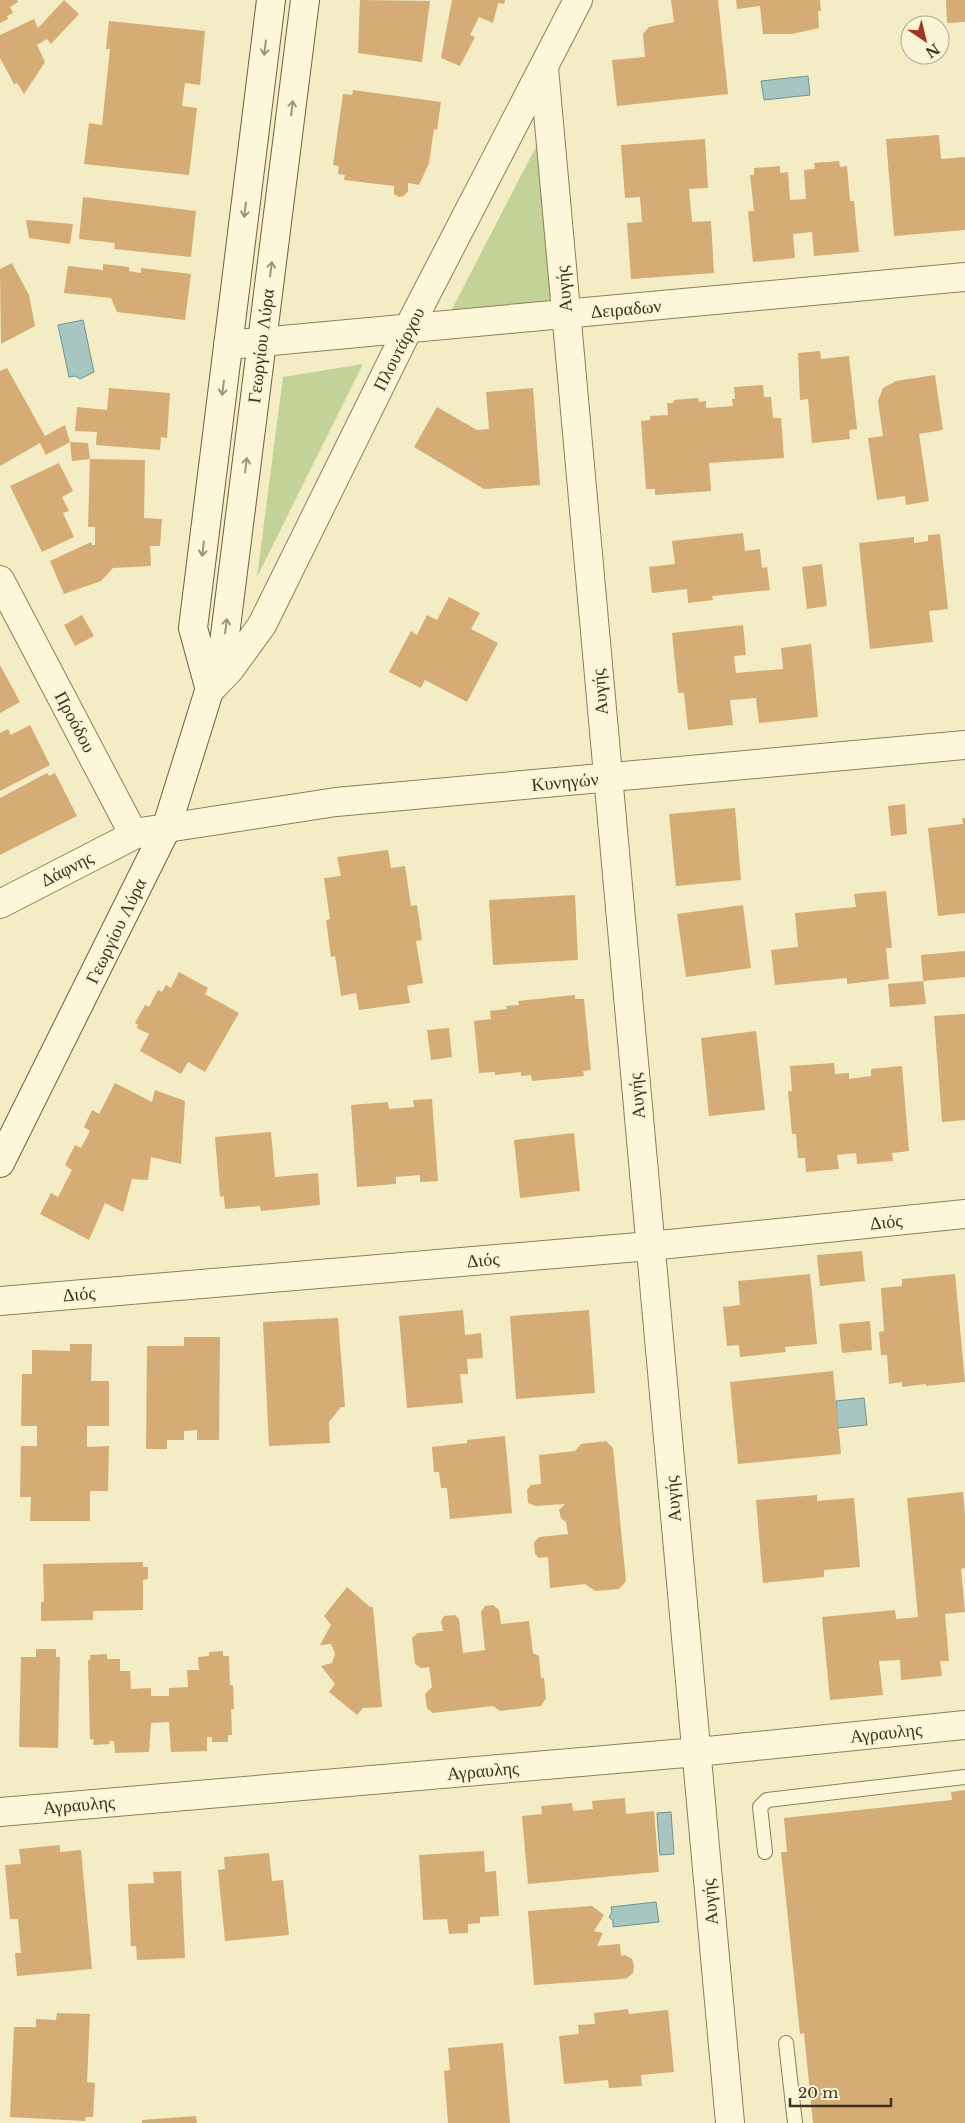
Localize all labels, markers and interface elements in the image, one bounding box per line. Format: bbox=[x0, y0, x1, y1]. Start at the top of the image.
north arrow bbox=[900, 15, 950, 65]
text: N bbox=[922, 39, 943, 62]
one-way arrow bbox=[260, 40, 270, 56]
one-way arrow bbox=[287, 100, 297, 116]
one-way arrow bbox=[240, 201, 250, 217]
one-way arrow bbox=[266, 261, 276, 277]
street label: Αυγής bbox=[551, 265, 577, 313]
street label: Γεωργίου Λύρα bbox=[243, 287, 279, 404]
street label: Δειραδων bbox=[590, 295, 662, 323]
street label: Πλουτάρχου bbox=[369, 303, 429, 394]
one-way arrow bbox=[218, 380, 228, 396]
one-way arrow bbox=[241, 457, 251, 473]
one-way arrow bbox=[197, 541, 207, 557]
one-way arrow bbox=[221, 619, 231, 635]
street label: Αυγής bbox=[587, 668, 613, 716]
street label: Προόδου bbox=[50, 688, 100, 757]
street label: Κυνηγών bbox=[530, 768, 600, 796]
street label: Δάφνης bbox=[37, 846, 97, 892]
street label: Γεωργίου Λύρα bbox=[81, 874, 151, 988]
street label: Αυγής bbox=[624, 1072, 650, 1120]
street label: Διός bbox=[869, 1209, 903, 1235]
street label: Διός bbox=[466, 1248, 500, 1272]
street label: Διός bbox=[62, 1282, 96, 1306]
street label: Αυγής bbox=[660, 1475, 686, 1523]
street label: Αγραυλης bbox=[849, 1718, 923, 1748]
street label: Αγραυλης bbox=[446, 1757, 520, 1785]
street label: Αγραυλης bbox=[42, 1791, 116, 1819]
street label: Αυγής bbox=[697, 1878, 723, 1926]
scale bar bbox=[790, 2076, 891, 2108]
text: 20 m bbox=[798, 2083, 838, 2102]

